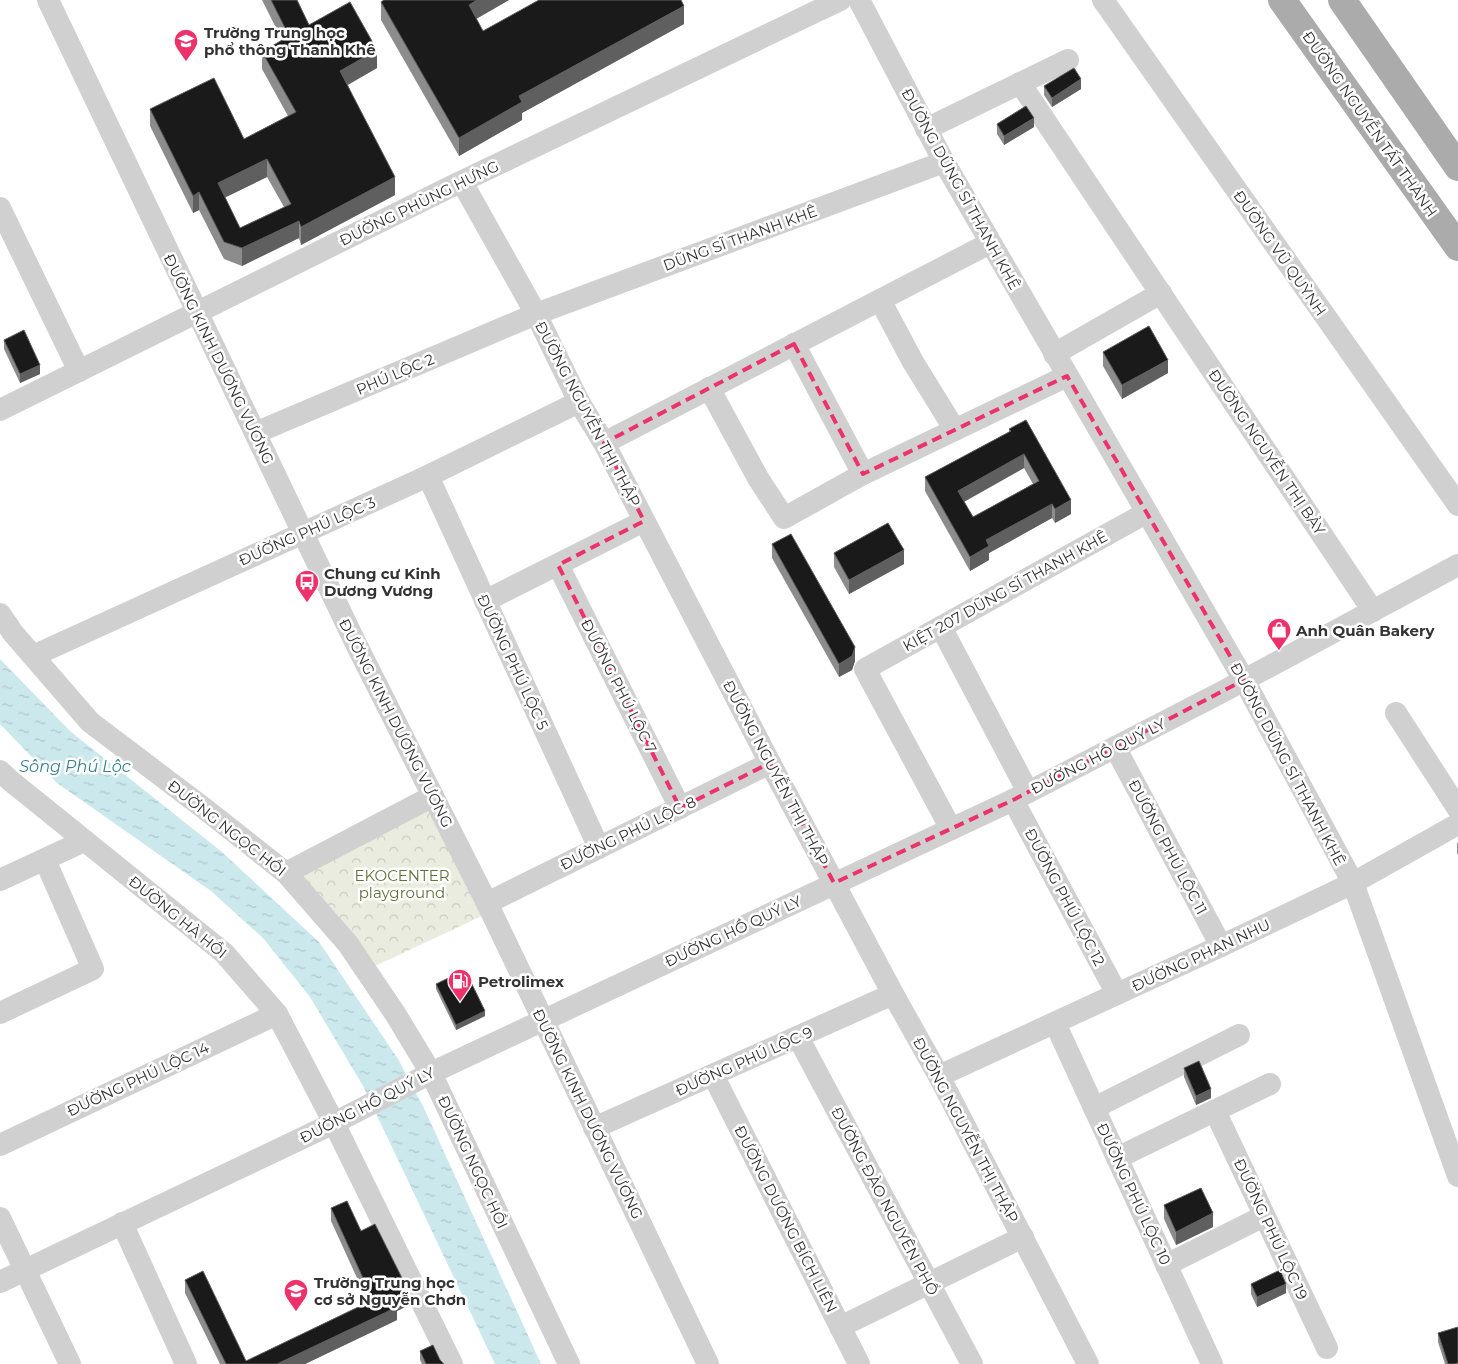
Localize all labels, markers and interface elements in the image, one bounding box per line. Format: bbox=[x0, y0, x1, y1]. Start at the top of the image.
place label: Trường Trung học phổ thông Thanh Khê bbox=[204, 23, 376, 59]
street label: ĐƯỜNG NGUYỄN TẤT THÀNH bbox=[1298, 27, 1442, 221]
school or university icon: Trường Trung học phổ thông Thanh Khê bbox=[173, 28, 199, 62]
street label: ĐƯỜNG DŨNG SĨ THANH KHÊ bbox=[898, 85, 1024, 293]
street label: ĐƯỜNG PHÙNG HƯNG bbox=[336, 156, 502, 250]
street label: ĐƯỜNG VŨ QUỲNH bbox=[1229, 187, 1331, 319]
street label: DŨNG SĨ THANH KHÊ bbox=[660, 201, 820, 275]
street label: ĐƯỜNG KINH DƯƠNG VƯƠNG bbox=[160, 251, 278, 467]
street label: ĐƯỜNG NGUYỄN THỊ THẬP bbox=[531, 318, 645, 510]
street label: PHÚ LỘC 2 bbox=[353, 349, 437, 399]
street label: ĐƯỜNG NGUYỄN THỊ BẢY bbox=[1204, 366, 1330, 539]
street label: ĐƯỜNG PHÚ LỘC 3 bbox=[236, 492, 378, 570]
street label: KIỆT 207 DŨNG SĨ THANH KHÊ bbox=[899, 527, 1111, 655]
place label: Chung cư Kinh Dương Vương bbox=[324, 564, 441, 600]
bus stop icon: Chung cư Kinh Dương Vương bbox=[294, 569, 320, 603]
street label: ĐƯỜNG PHÚ LỘC 5 bbox=[473, 591, 553, 733]
street label: ĐƯỜNG KINH DƯƠNG VƯƠNG bbox=[335, 615, 457, 831]
street label: ĐƯỜNG PHÚ LỘC 7 bbox=[577, 616, 661, 756]
shop icon: Anh Quân Bakery bbox=[1266, 617, 1292, 651]
place label: Anh Quân Bakery bbox=[1295, 621, 1435, 640]
street label: ĐƯỜNG DŨNG SĨ THANH KHÊ bbox=[1226, 659, 1350, 869]
street label: ĐƯỜNG NGUYỄN THỊ THẬP bbox=[719, 677, 833, 869]
street label: ĐƯỜNG HỒ QUÝ LY bbox=[1028, 714, 1169, 798]
water label: Sông Phú Lộc bbox=[19, 757, 131, 776]
street label: ĐƯỜNG NGỌC HỒI bbox=[164, 776, 290, 880]
street label: ĐƯỜNG PHÚ LỘC 11 bbox=[1124, 776, 1212, 918]
street label: ĐƯỜNG PHÚ LỘC 8 bbox=[557, 792, 699, 874]
street label: ĐƯỜNG PHÚ LỘC 12 bbox=[1021, 825, 1109, 969]
park label: EKOCENTER playground bbox=[354, 866, 450, 902]
street label: ĐƯỜNG HÀ HỒI bbox=[125, 872, 231, 962]
street label: ĐƯỜNG HỒ QUÝ LY bbox=[662, 891, 805, 971]
street label: ĐƯỜNG PHAN NHU bbox=[1129, 915, 1273, 995]
fuel station icon: Petrolimex bbox=[447, 968, 473, 1002]
place label: Petrolimex bbox=[478, 972, 564, 991]
street label: ĐƯỜNG KINH DƯƠNG VƯƠNG bbox=[529, 1006, 647, 1222]
street label: ĐƯỜNG PHÚ LỘC 9 bbox=[672, 1022, 816, 1100]
street label: ĐƯỜNG NGUYỄN THỊ THẬP bbox=[909, 1034, 1023, 1226]
street label: ĐƯỜNG PHÚ LỘC 14 bbox=[64, 1038, 212, 1120]
street label: ĐƯỜNG HỒ QUÝ LY bbox=[297, 1063, 438, 1147]
street label: ĐƯỜNG NGỌC HỒI bbox=[434, 1092, 512, 1232]
street label: ĐƯỜNG ĐÀO NGUYÊN PHỔ bbox=[827, 1104, 943, 1298]
street label: ĐƯỜNG PHÚ LỘC 10 bbox=[1093, 1120, 1175, 1268]
street label: ĐƯỜNG DƯƠNG BÍCH LIÊN bbox=[730, 1122, 842, 1316]
street label: ĐƯỜNG PHÚ LỘC 19 bbox=[1230, 1155, 1312, 1303]
place label: Trường Trung học cơ sở Nguyễn Chơn bbox=[314, 1273, 466, 1309]
school or university icon: Trường Trung học cơ sở Nguyễn Chơn bbox=[283, 1278, 309, 1312]

